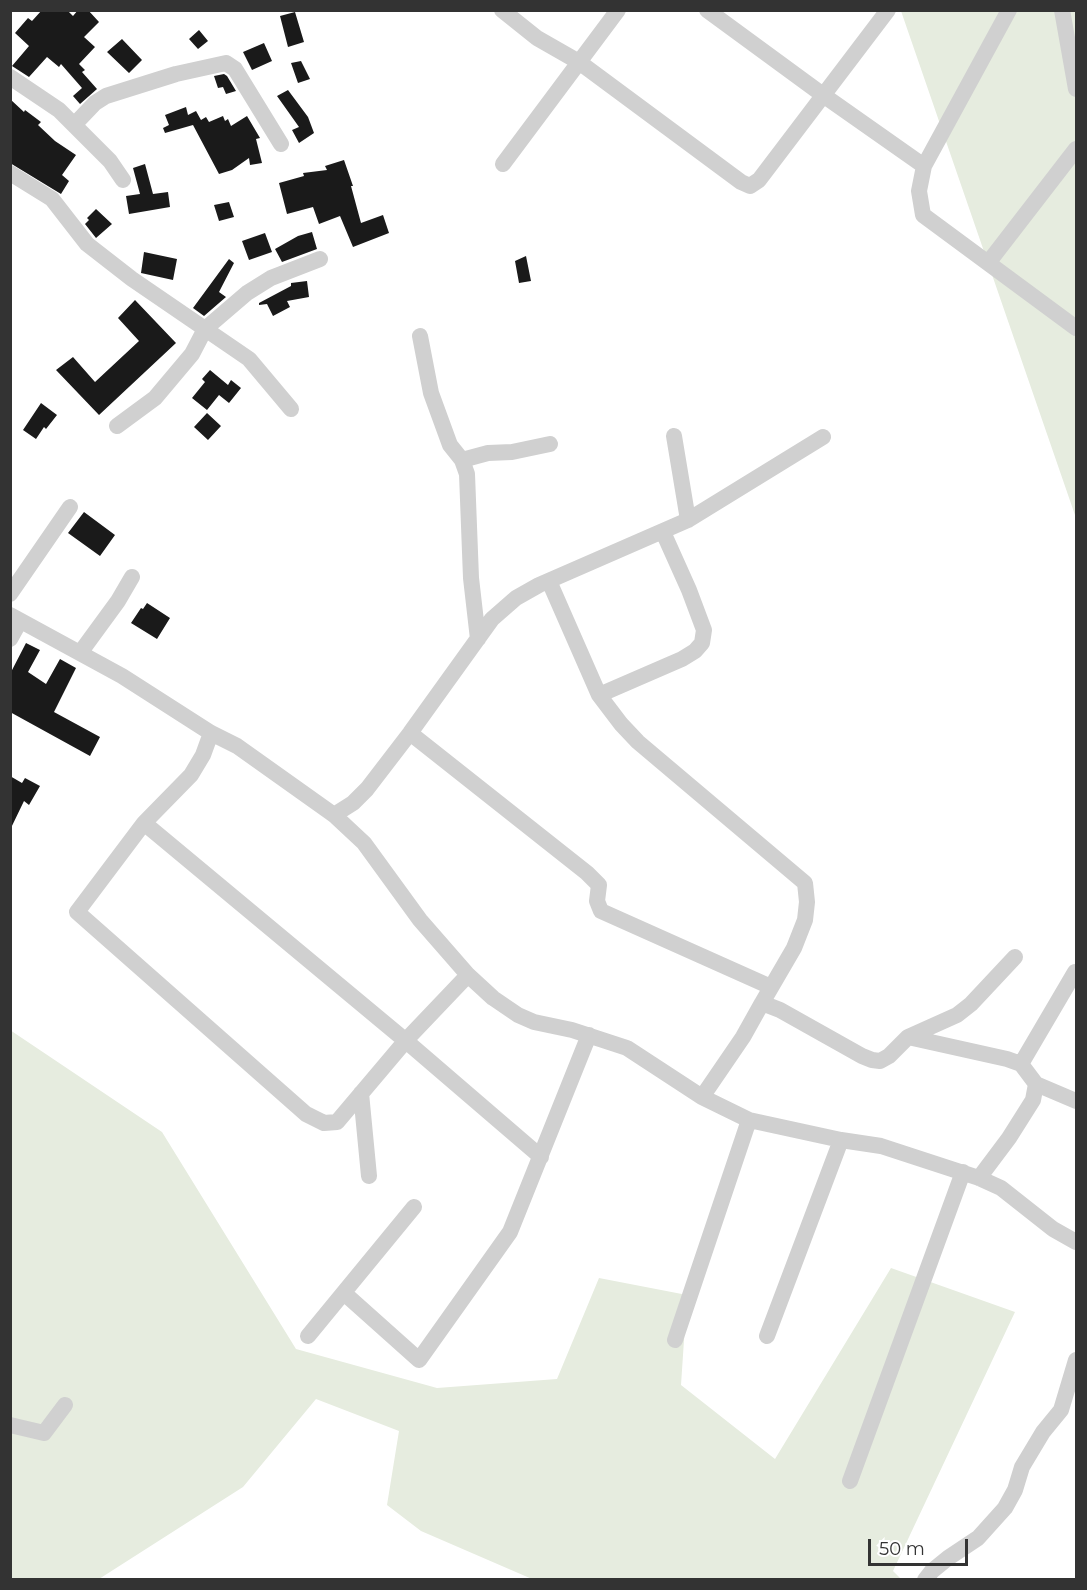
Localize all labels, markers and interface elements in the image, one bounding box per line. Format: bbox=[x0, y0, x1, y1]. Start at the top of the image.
scale bar bbox=[871, 1527, 972, 1565]
text: 50 m bbox=[879, 1538, 925, 1560]

